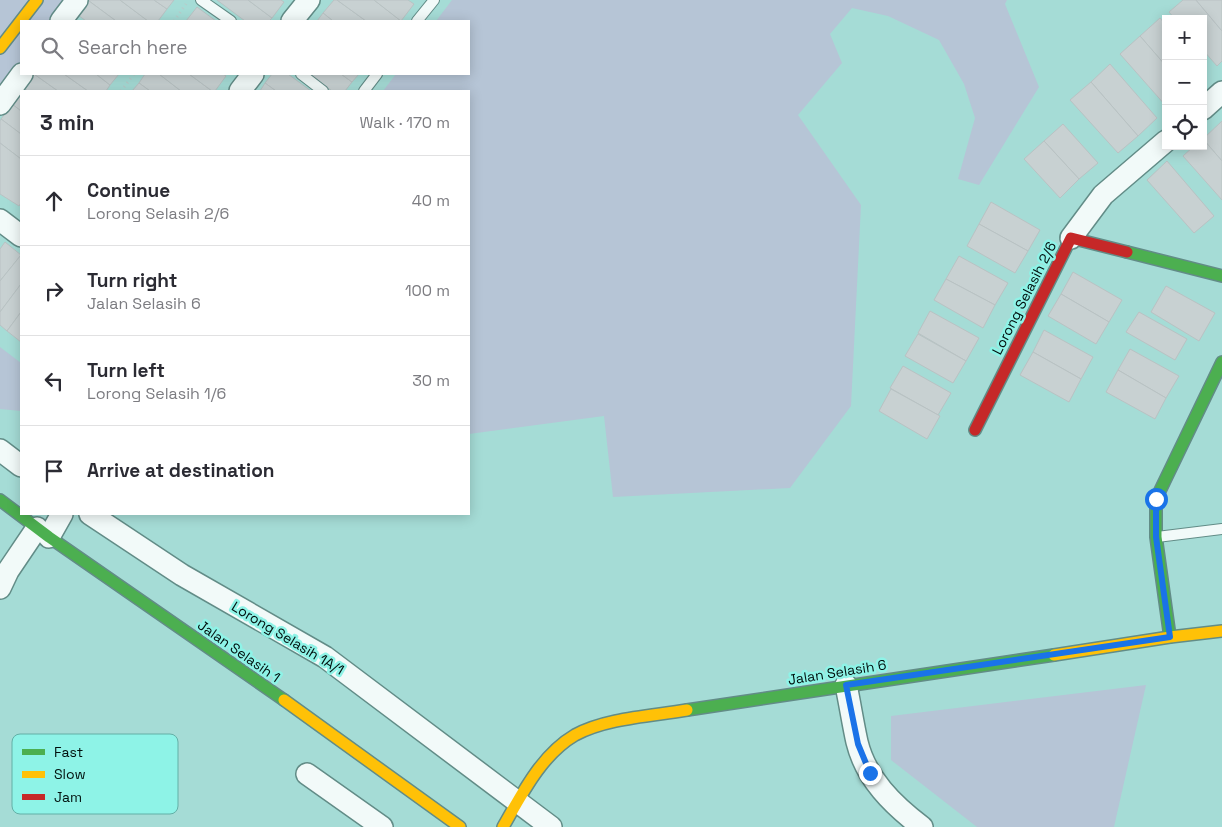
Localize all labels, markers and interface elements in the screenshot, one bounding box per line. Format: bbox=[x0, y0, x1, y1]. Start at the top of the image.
map controls bbox=[1162, 15, 1207, 150]
button: + bbox=[1162, 15, 1207, 60]
search box bbox=[20, 20, 470, 75]
icon: search bbox=[38, 34, 66, 62]
text: Search here bbox=[78, 35, 188, 60]
button: − bbox=[1162, 60, 1207, 105]
button: locate bbox=[1162, 105, 1207, 150]
text: 3 min bbox=[40, 109, 95, 136]
text: Walk · 170 m bbox=[360, 112, 450, 133]
text: Continue bbox=[87, 178, 170, 203]
icon: ahead bbox=[40, 187, 68, 215]
text: 40 m bbox=[412, 190, 450, 211]
text: Lorong Selasih 2/6 bbox=[87, 203, 229, 224]
street label: Lorong Selasih 2/6 bbox=[988, 238, 1060, 358]
text: Turn right bbox=[87, 268, 177, 293]
icon: right bbox=[40, 277, 68, 305]
text: 100 m bbox=[405, 280, 450, 301]
text: Jalan Selasih 6 bbox=[87, 293, 201, 314]
text: Turn left bbox=[87, 358, 165, 383]
icon: left bbox=[40, 367, 68, 395]
text: 30 m bbox=[412, 370, 450, 391]
text: Lorong Selasih 1/6 bbox=[87, 383, 226, 404]
icon: arrive bbox=[40, 457, 68, 485]
text: Arrive at destination bbox=[87, 458, 275, 483]
route start bbox=[1145, 488, 1168, 511]
street label: Lorong Selasih 1A/1 bbox=[228, 597, 348, 679]
street label: Jalan Selasih 1 bbox=[194, 616, 284, 686]
street label: Jalan Selasih 6 bbox=[786, 655, 888, 689]
legend bbox=[12, 734, 178, 814]
text: Fast bbox=[54, 743, 83, 761]
route end bbox=[859, 762, 882, 785]
text: Slow bbox=[54, 765, 86, 783]
text: Jam bbox=[54, 788, 82, 806]

